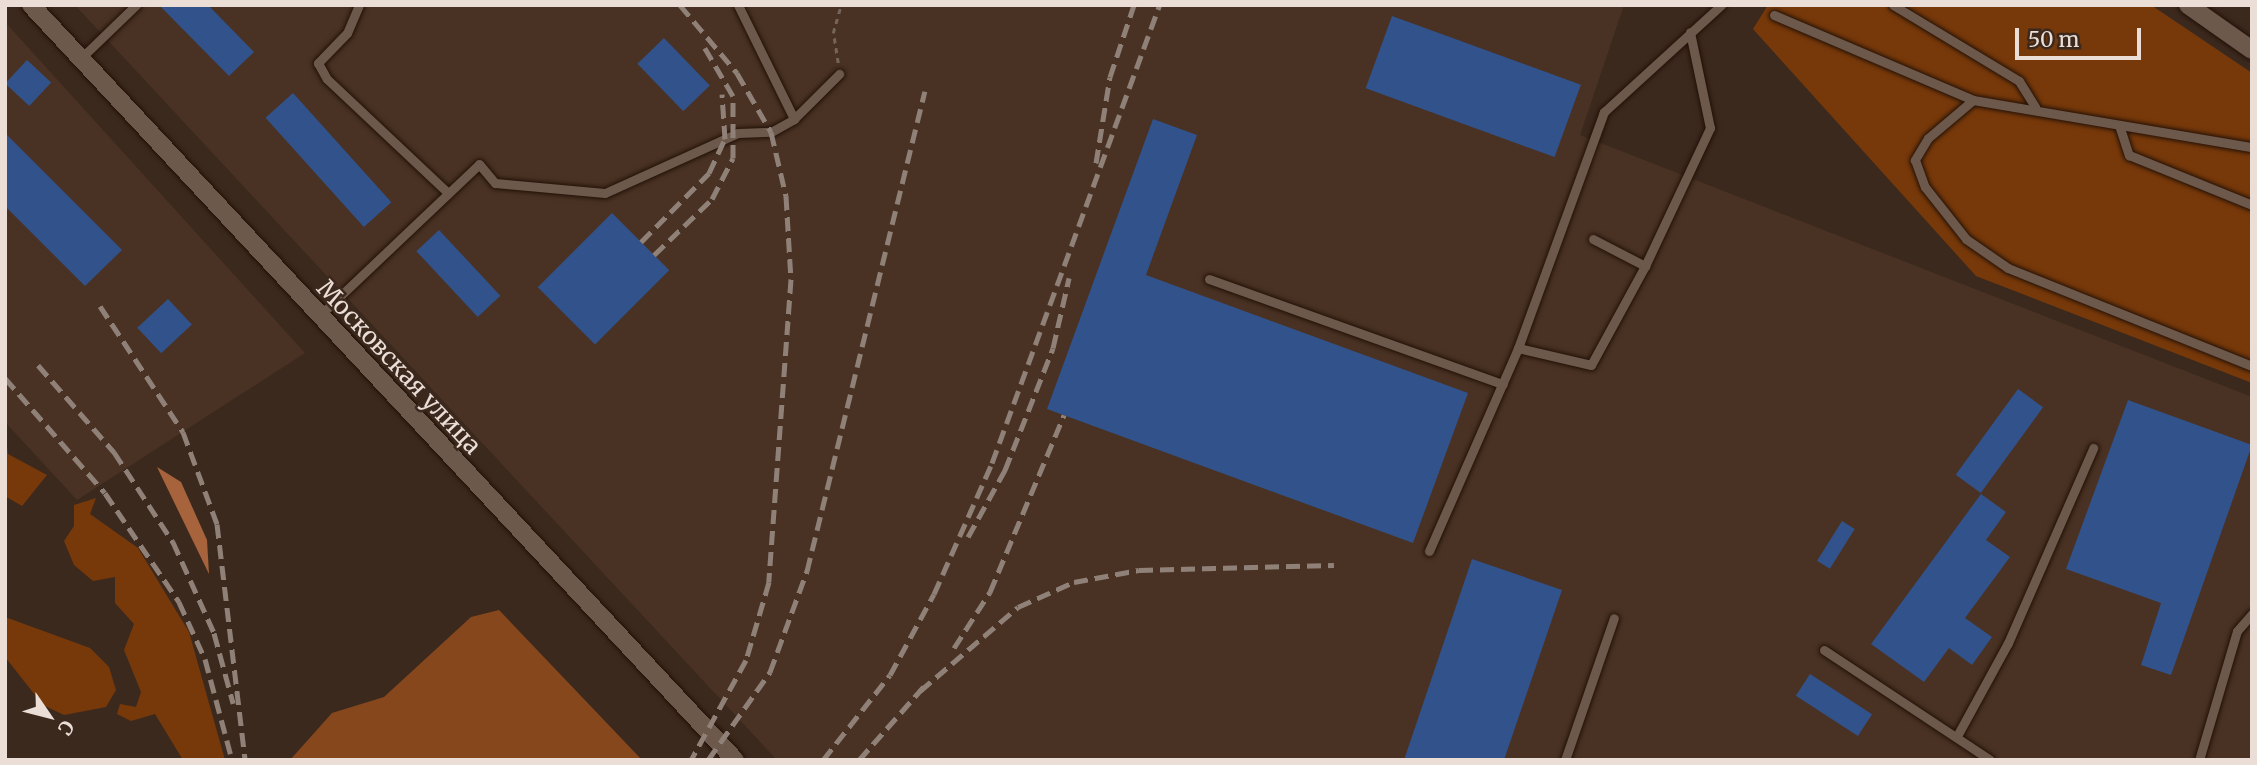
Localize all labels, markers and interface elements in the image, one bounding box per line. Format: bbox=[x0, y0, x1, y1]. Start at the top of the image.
scale bar bbox=[2019, 14, 2145, 58]
text: 50 m bbox=[2028, 26, 2079, 53]
street label: Московская улица bbox=[311, 274, 487, 460]
north arrow bbox=[14, 681, 84, 751]
text: С bbox=[53, 716, 80, 740]

